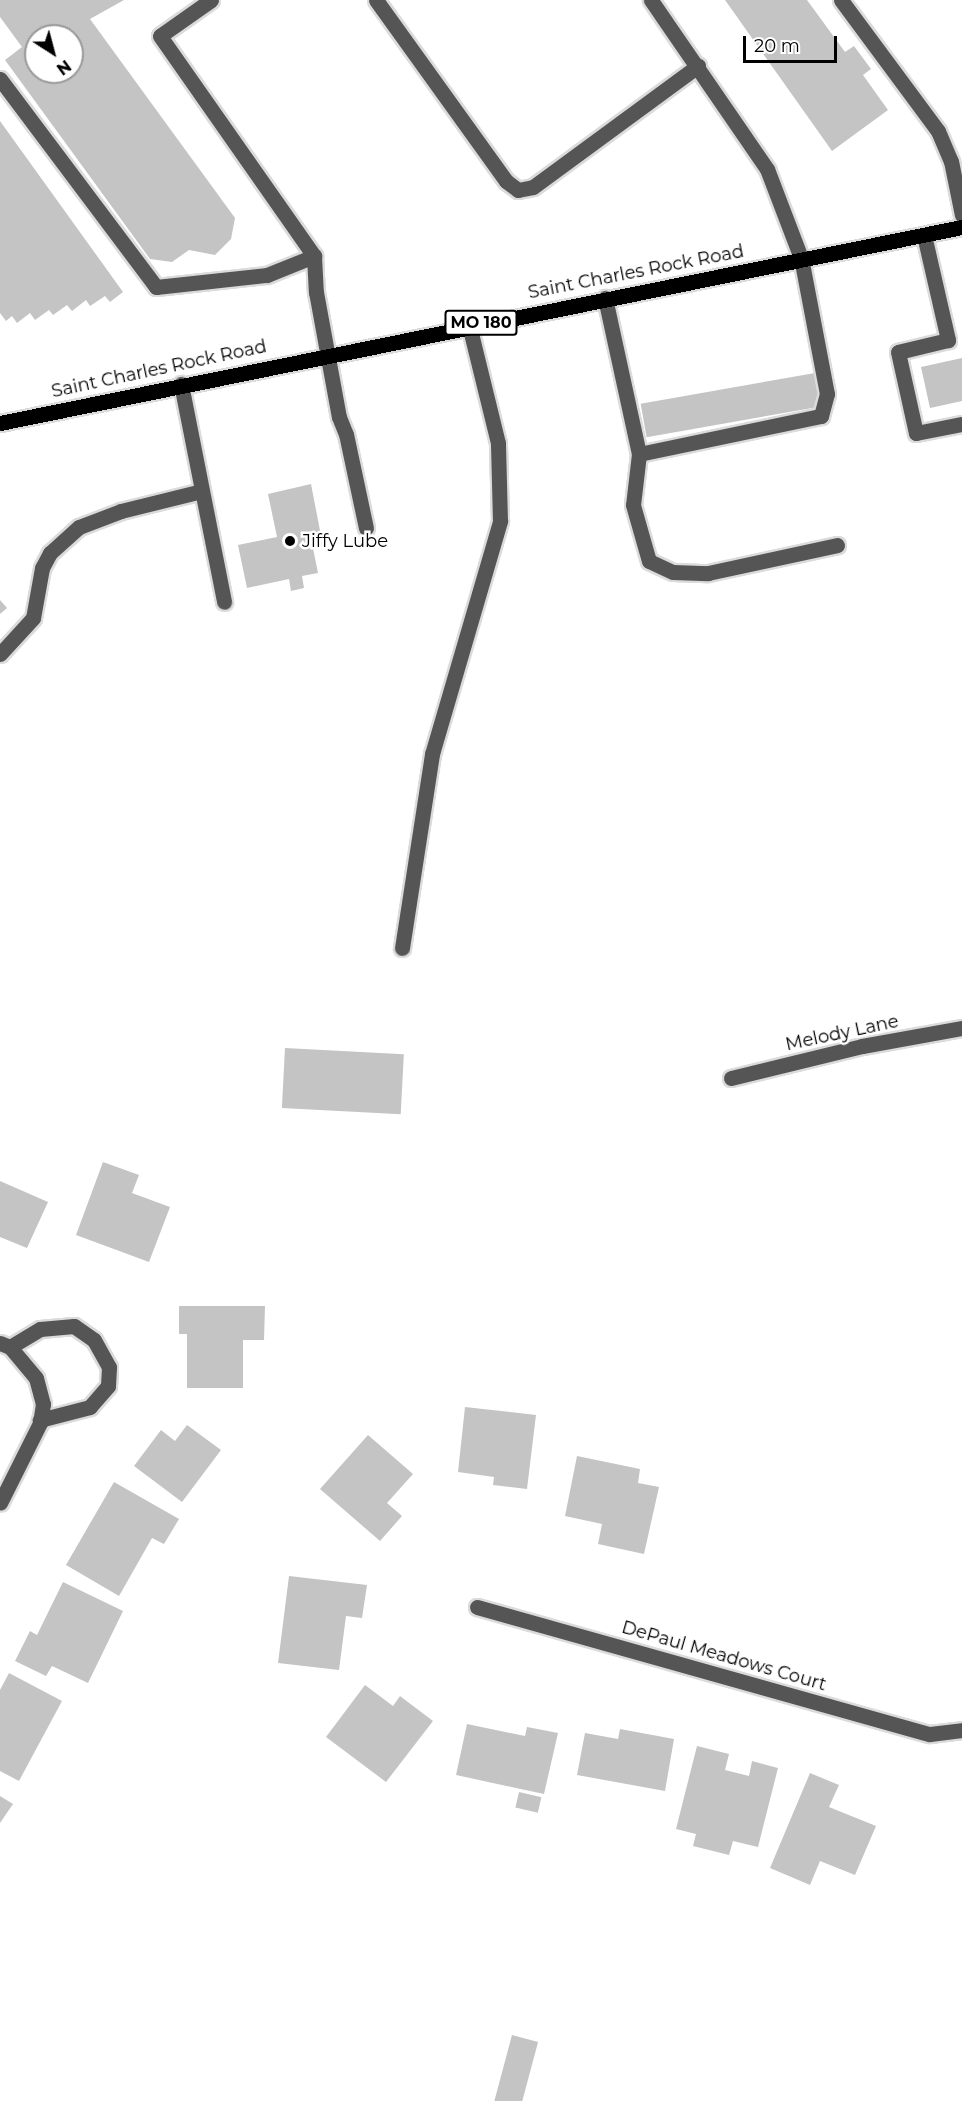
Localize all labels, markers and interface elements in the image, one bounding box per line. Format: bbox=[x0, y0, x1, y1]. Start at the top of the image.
north arrow bbox=[24, 24, 84, 84]
scale bar bbox=[746, 24, 840, 62]
text: 20 m bbox=[754, 35, 800, 57]
text: N bbox=[53, 56, 75, 79]
street label: Saint Charles Rock Road bbox=[526, 240, 746, 304]
road number: MO 180 bbox=[444, 310, 518, 336]
street label: Saint Charles Rock Road bbox=[49, 336, 269, 402]
place label: Jiffy Lube bbox=[302, 530, 388, 552]
marker: Jiffy Lube bbox=[283, 534, 297, 548]
street label: Melody Lane bbox=[783, 1010, 901, 1056]
street label: DePaul Meadows Court bbox=[619, 1616, 829, 1696]

